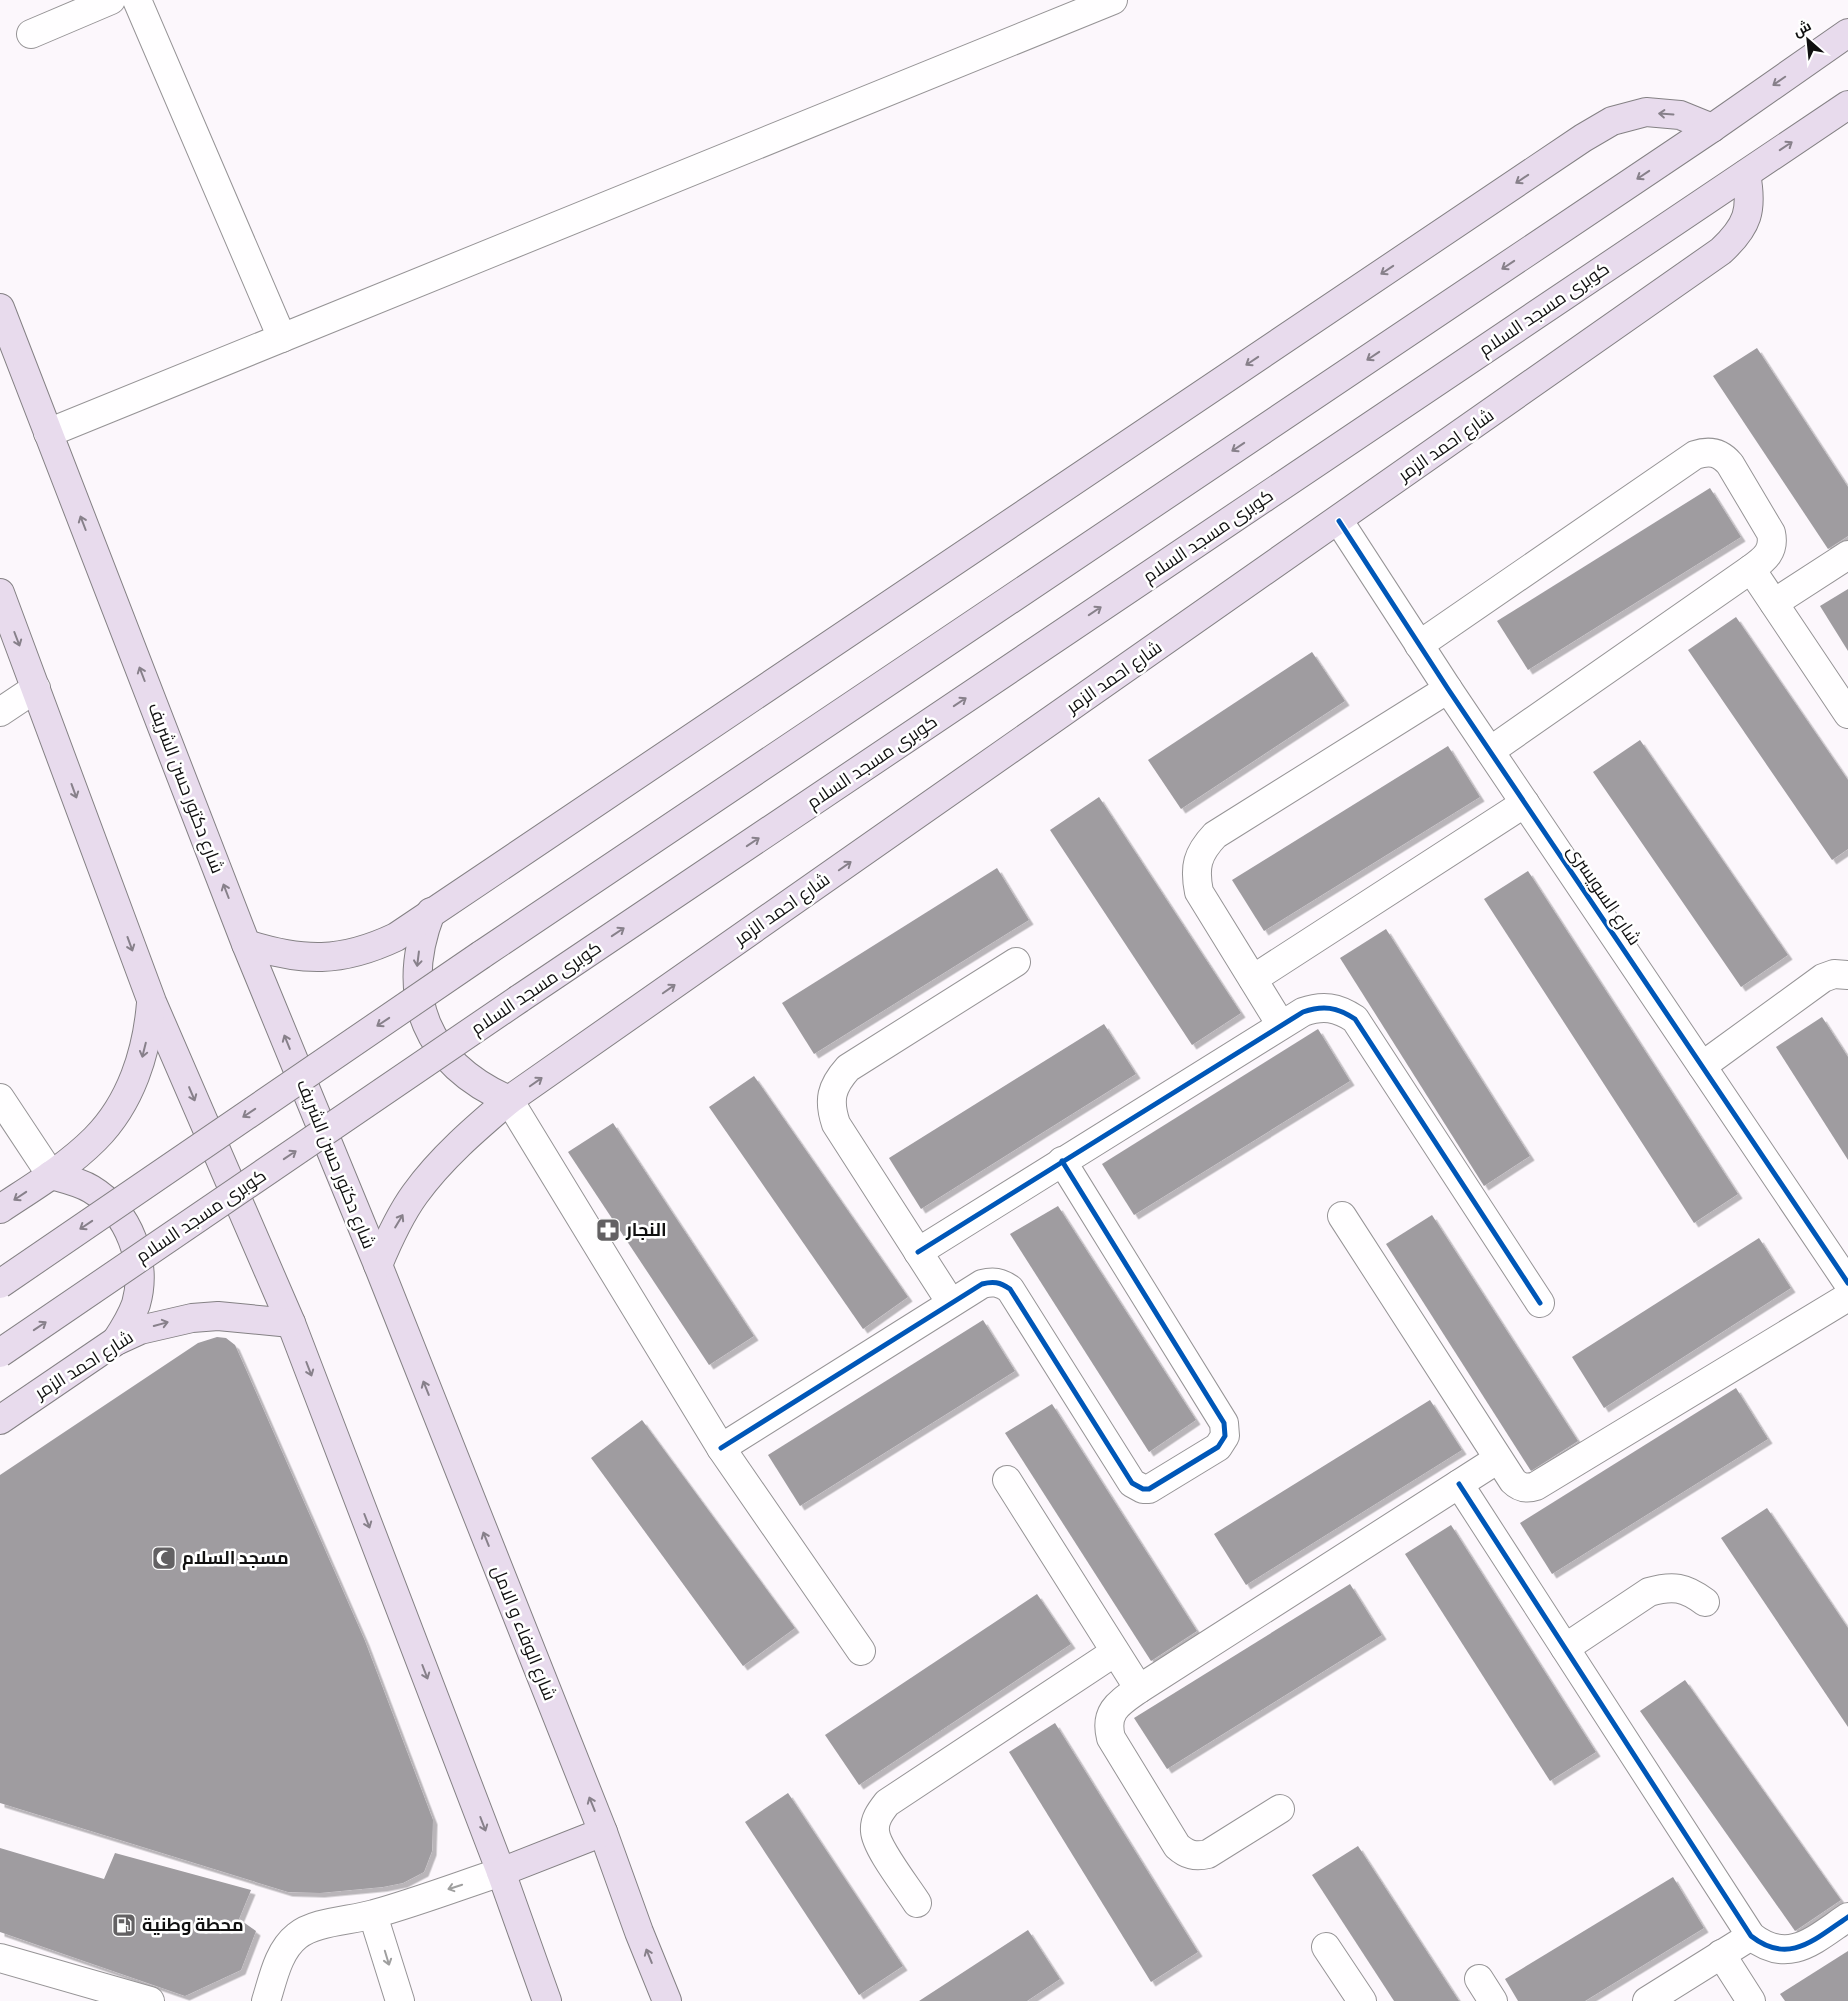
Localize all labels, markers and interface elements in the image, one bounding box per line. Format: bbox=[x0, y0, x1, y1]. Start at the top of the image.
north arrow bbox=[1783, 15, 1833, 65]
text: ش bbox=[1790, 17, 1814, 41]
one-way arrow bbox=[1773, 76, 1787, 86]
one-way arrow bbox=[1658, 109, 1674, 118]
one-way arrow bbox=[1779, 141, 1793, 152]
one-way arrow bbox=[1636, 170, 1650, 180]
one-way arrow bbox=[1515, 174, 1529, 184]
street label: كوبرى مسجد السلام bbox=[1475, 257, 1614, 362]
one-way arrow bbox=[1501, 261, 1515, 271]
one-way arrow bbox=[1380, 265, 1394, 275]
one-way arrow bbox=[1366, 351, 1380, 361]
one-way arrow bbox=[1246, 356, 1260, 366]
street label: شارع احمد الزمر bbox=[1393, 404, 1499, 487]
one-way arrow bbox=[1231, 442, 1245, 452]
street label: كوبرى مسجد السلام bbox=[1139, 484, 1278, 589]
one-way arrow bbox=[78, 516, 87, 531]
one-way arrow bbox=[1088, 606, 1102, 617]
one-way arrow bbox=[13, 631, 23, 646]
street label: شارع احمد الزمر bbox=[1061, 636, 1167, 719]
one-way arrow bbox=[137, 667, 146, 682]
one-way arrow bbox=[953, 697, 967, 707]
street label: شارع دكتور حسن الشريف bbox=[142, 700, 229, 877]
street label: كوبرى مسجد السلام bbox=[803, 710, 942, 815]
one-way arrow bbox=[70, 783, 79, 798]
one-way arrow bbox=[745, 837, 759, 847]
street label: شارع السويسرى bbox=[1562, 841, 1646, 950]
one-way arrow bbox=[838, 861, 852, 871]
street label: شارع احمد الزمر bbox=[729, 868, 835, 951]
one-way arrow bbox=[221, 884, 230, 899]
one-way arrow bbox=[611, 927, 625, 937]
one-way arrow bbox=[126, 936, 135, 951]
street label: كوبرى مسجد السلام bbox=[467, 936, 606, 1041]
one-way arrow bbox=[413, 951, 423, 967]
one-way arrow bbox=[662, 984, 676, 994]
one-way arrow bbox=[376, 1017, 390, 1027]
one-way arrow bbox=[281, 1035, 291, 1050]
one-way arrow bbox=[139, 1041, 148, 1057]
street label: شارع دكتور حسن الشريف bbox=[291, 1076, 380, 1252]
one-way arrow bbox=[529, 1077, 543, 1087]
one-way arrow bbox=[187, 1086, 197, 1101]
one-way arrow bbox=[242, 1108, 256, 1119]
one-way arrow bbox=[283, 1150, 297, 1160]
street label: كوبرى مسجد السلام bbox=[132, 1164, 271, 1269]
one-way arrow bbox=[13, 1191, 27, 1201]
one-way arrow bbox=[394, 1215, 404, 1229]
pharmacy icon: النجار bbox=[595, 1217, 621, 1243]
place label: النجار bbox=[625, 1219, 667, 1241]
one-way arrow bbox=[79, 1220, 93, 1230]
one-way arrow bbox=[153, 1319, 169, 1328]
one-way arrow bbox=[33, 1320, 47, 1331]
street label: شارع احمد الزمر bbox=[30, 1326, 138, 1405]
one-way arrow bbox=[304, 1361, 314, 1376]
one-way arrow bbox=[421, 1381, 431, 1396]
one-way arrow bbox=[363, 1512, 372, 1528]
one-way arrow bbox=[481, 1532, 491, 1547]
mosque icon: مسجد السلام bbox=[151, 1545, 177, 1571]
place label: مسجد السلام bbox=[182, 1547, 289, 1570]
street label: شارع الوفاء و الامل bbox=[486, 1562, 561, 1704]
one-way arrow bbox=[421, 1664, 430, 1680]
one-way arrow bbox=[586, 1797, 596, 1812]
one-way arrow bbox=[479, 1816, 488, 1831]
one-way arrow bbox=[447, 1883, 463, 1893]
fuel station icon: محطة وطنية bbox=[111, 1912, 137, 1938]
place label: محطة وطنية bbox=[142, 1914, 244, 1936]
one-way arrow bbox=[382, 1949, 392, 1965]
one-way arrow bbox=[644, 1949, 653, 1964]

